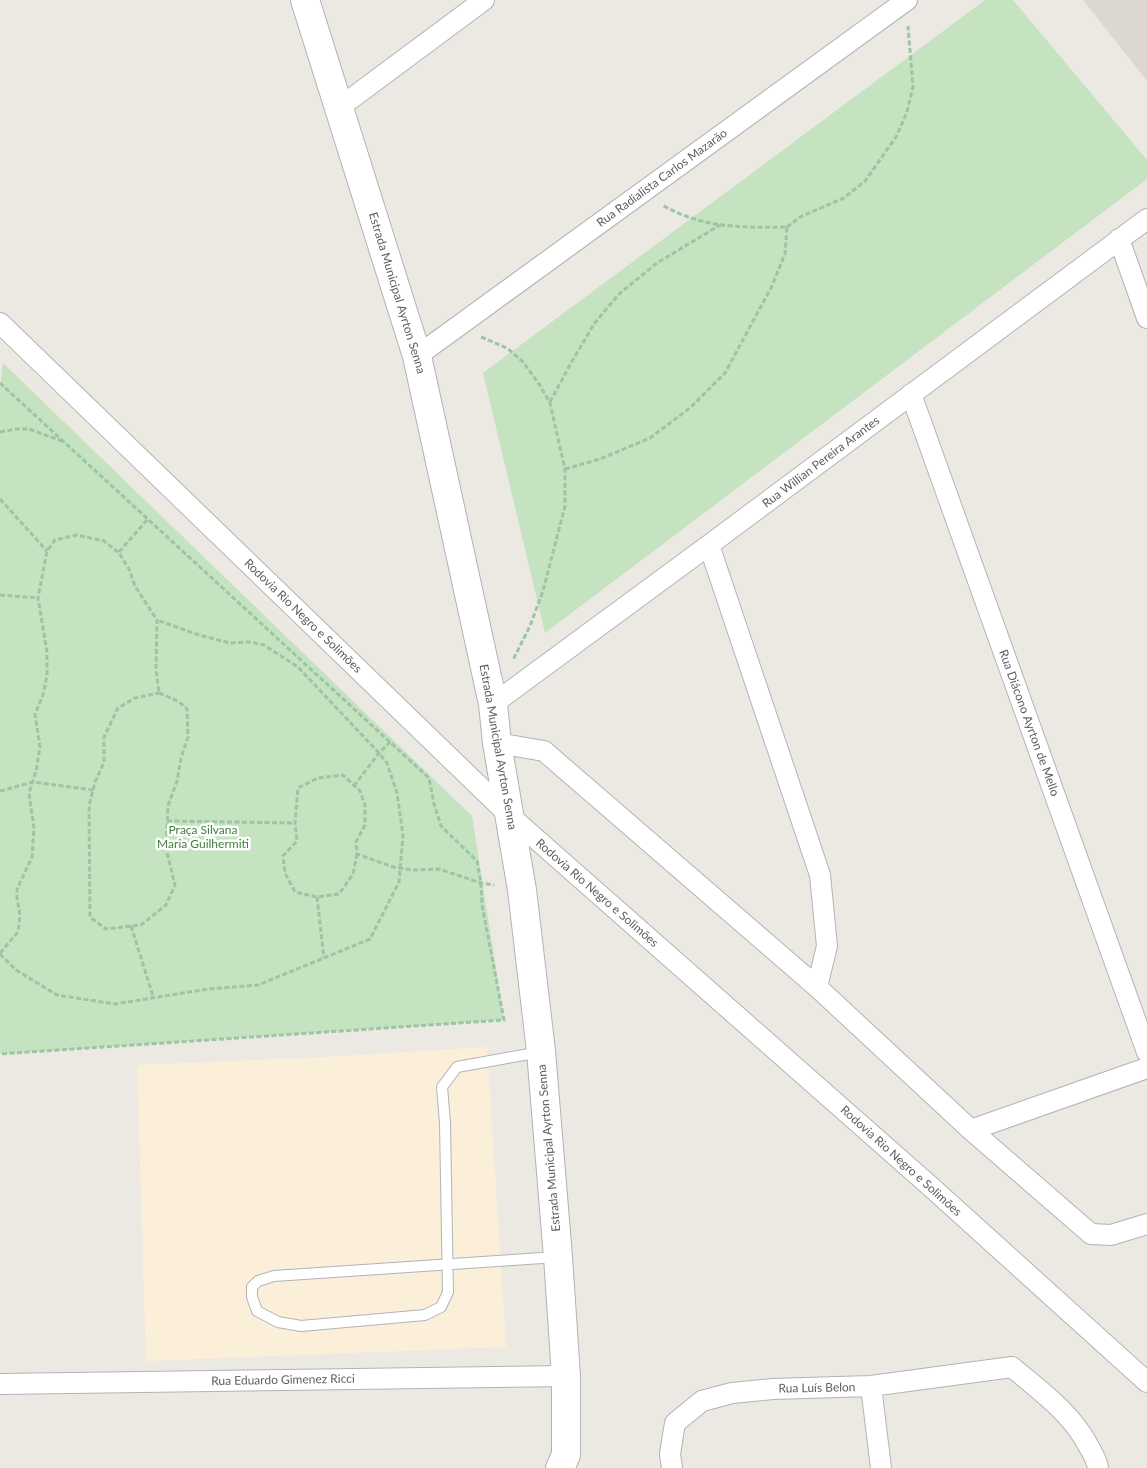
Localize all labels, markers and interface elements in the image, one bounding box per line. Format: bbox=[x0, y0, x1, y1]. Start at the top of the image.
street label: Rua Radialista Carlos Mazarão bbox=[594, 126, 730, 230]
street label: Estrada Municipal Ayrton Senna bbox=[366, 211, 428, 375]
street label: Rua Willian Pereira Arantes bbox=[760, 413, 882, 511]
street label: Rodovia Rio Negro e Solimões bbox=[241, 556, 365, 676]
street label: Rua Diácono Ayrton de Mello bbox=[996, 648, 1062, 798]
street label: Estrada Municipal Ayrton Senna bbox=[476, 663, 520, 831]
park label: Praça Silvana Maria Guilhermiti bbox=[157, 823, 249, 851]
street label: Rodovia Rio Negro e Solimões bbox=[533, 836, 661, 950]
street label: Estrada Municipal Ayrton Senna bbox=[535, 1064, 563, 1232]
street label: Rodovia Rio Negro e Solimões bbox=[838, 1103, 964, 1219]
street label: Rua Eduardo Gimenez Ricci bbox=[211, 1372, 355, 1388]
street label: Rua Luís Belon bbox=[778, 1380, 856, 1396]

